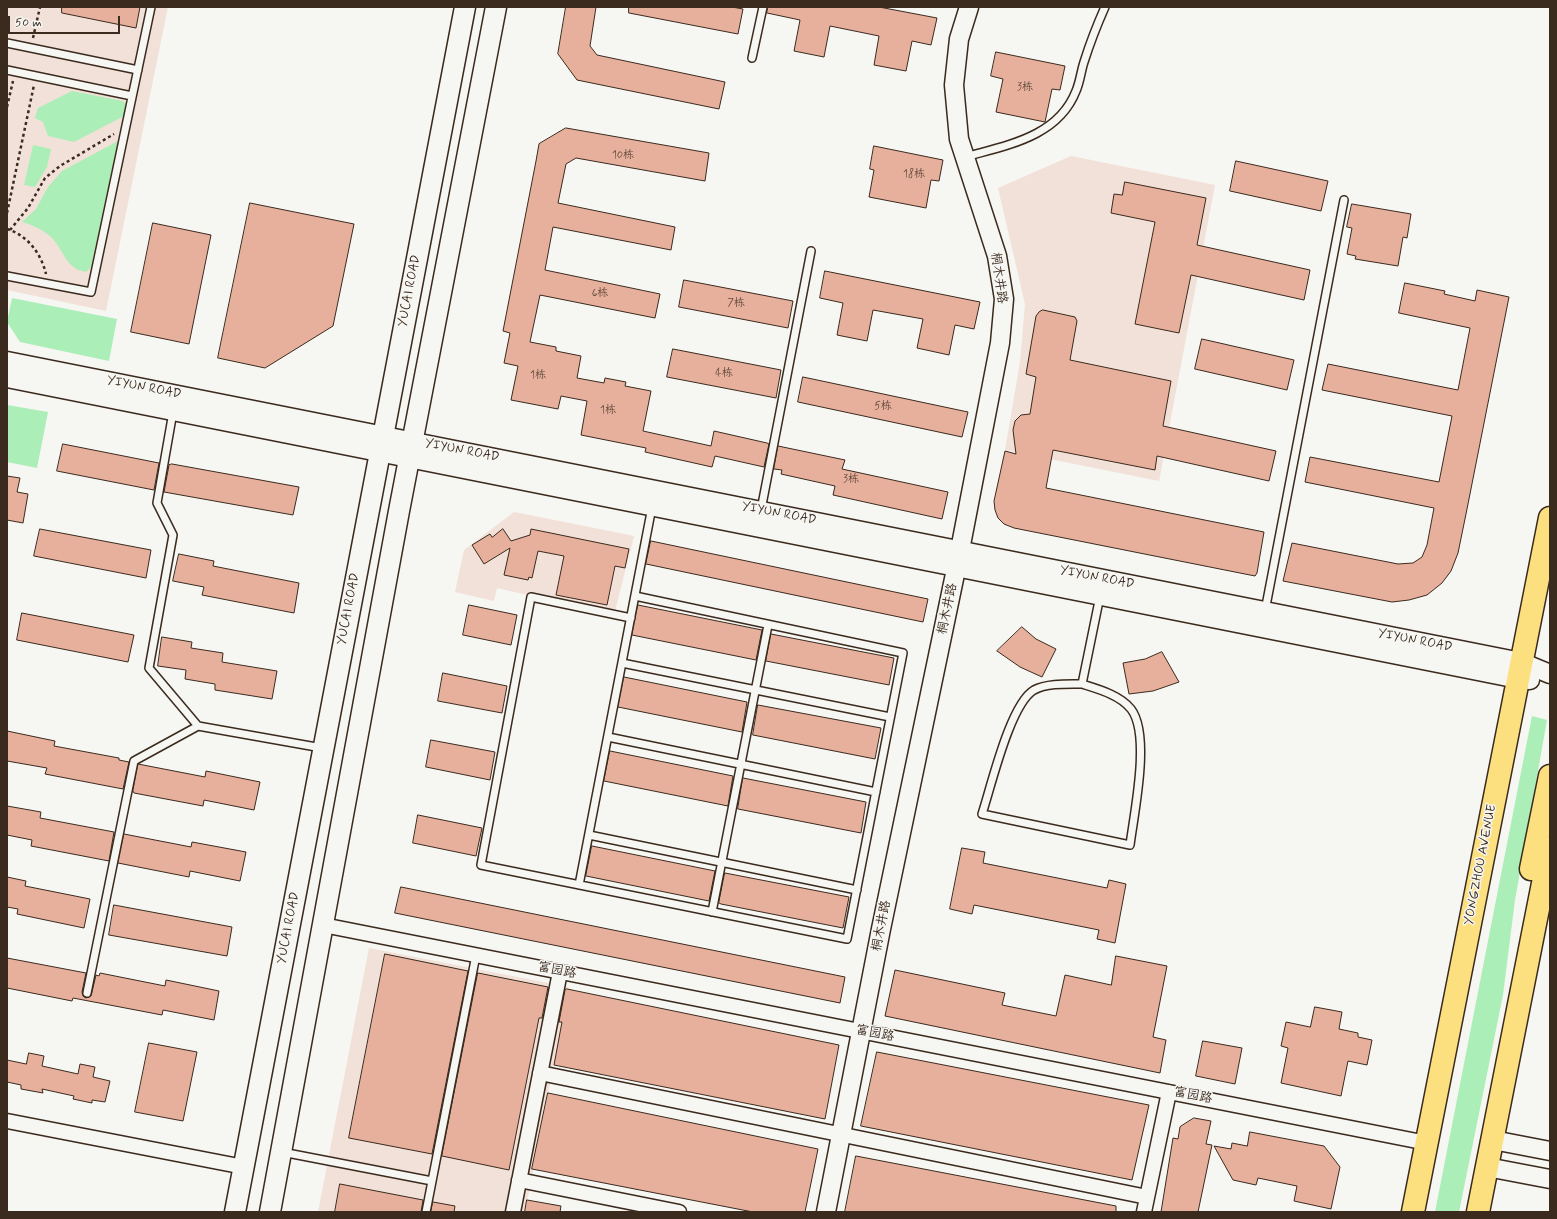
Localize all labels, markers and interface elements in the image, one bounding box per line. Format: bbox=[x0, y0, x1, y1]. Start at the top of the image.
scale bar bbox=[10, 8, 122, 34]
text: 50 m bbox=[15, 15, 42, 31]
house number: 3栋 bbox=[1017, 81, 1033, 95]
house number: 10栋 bbox=[612, 149, 634, 163]
house number: 18栋 bbox=[903, 168, 925, 182]
street label: 桐木井路 bbox=[987, 251, 1009, 305]
street label: YUCAI ROAD bbox=[395, 254, 425, 328]
house number: 6栋 bbox=[592, 287, 608, 301]
house number: 7栋 bbox=[727, 297, 745, 311]
house number: 4栋 bbox=[715, 367, 733, 381]
house number: 1栋 bbox=[530, 369, 546, 383]
street label: YIYUN ROAD bbox=[105, 373, 183, 403]
house number: 5栋 bbox=[874, 400, 892, 414]
house number: 1栋 bbox=[600, 404, 616, 418]
street label: YIYUN ROAD bbox=[423, 436, 501, 466]
house number: 3栋 bbox=[843, 473, 859, 487]
street label: YIYUN ROAD bbox=[740, 499, 818, 529]
street label: YIYUN ROAD bbox=[1058, 563, 1136, 593]
street label: YUCAI ROAD bbox=[334, 572, 364, 646]
street label: 桐木井路 bbox=[935, 582, 961, 636]
street label: YIYUN ROAD bbox=[1376, 626, 1454, 656]
street label: YONGZHOU AVENUE bbox=[1462, 803, 1500, 927]
street label: YUCAI ROAD bbox=[274, 891, 304, 965]
street label: 桐木井路 bbox=[869, 899, 895, 953]
street label: 富园路 bbox=[536, 960, 578, 982]
street label: 富园路 bbox=[854, 1023, 896, 1045]
street label: 富园路 bbox=[1172, 1085, 1214, 1107]

